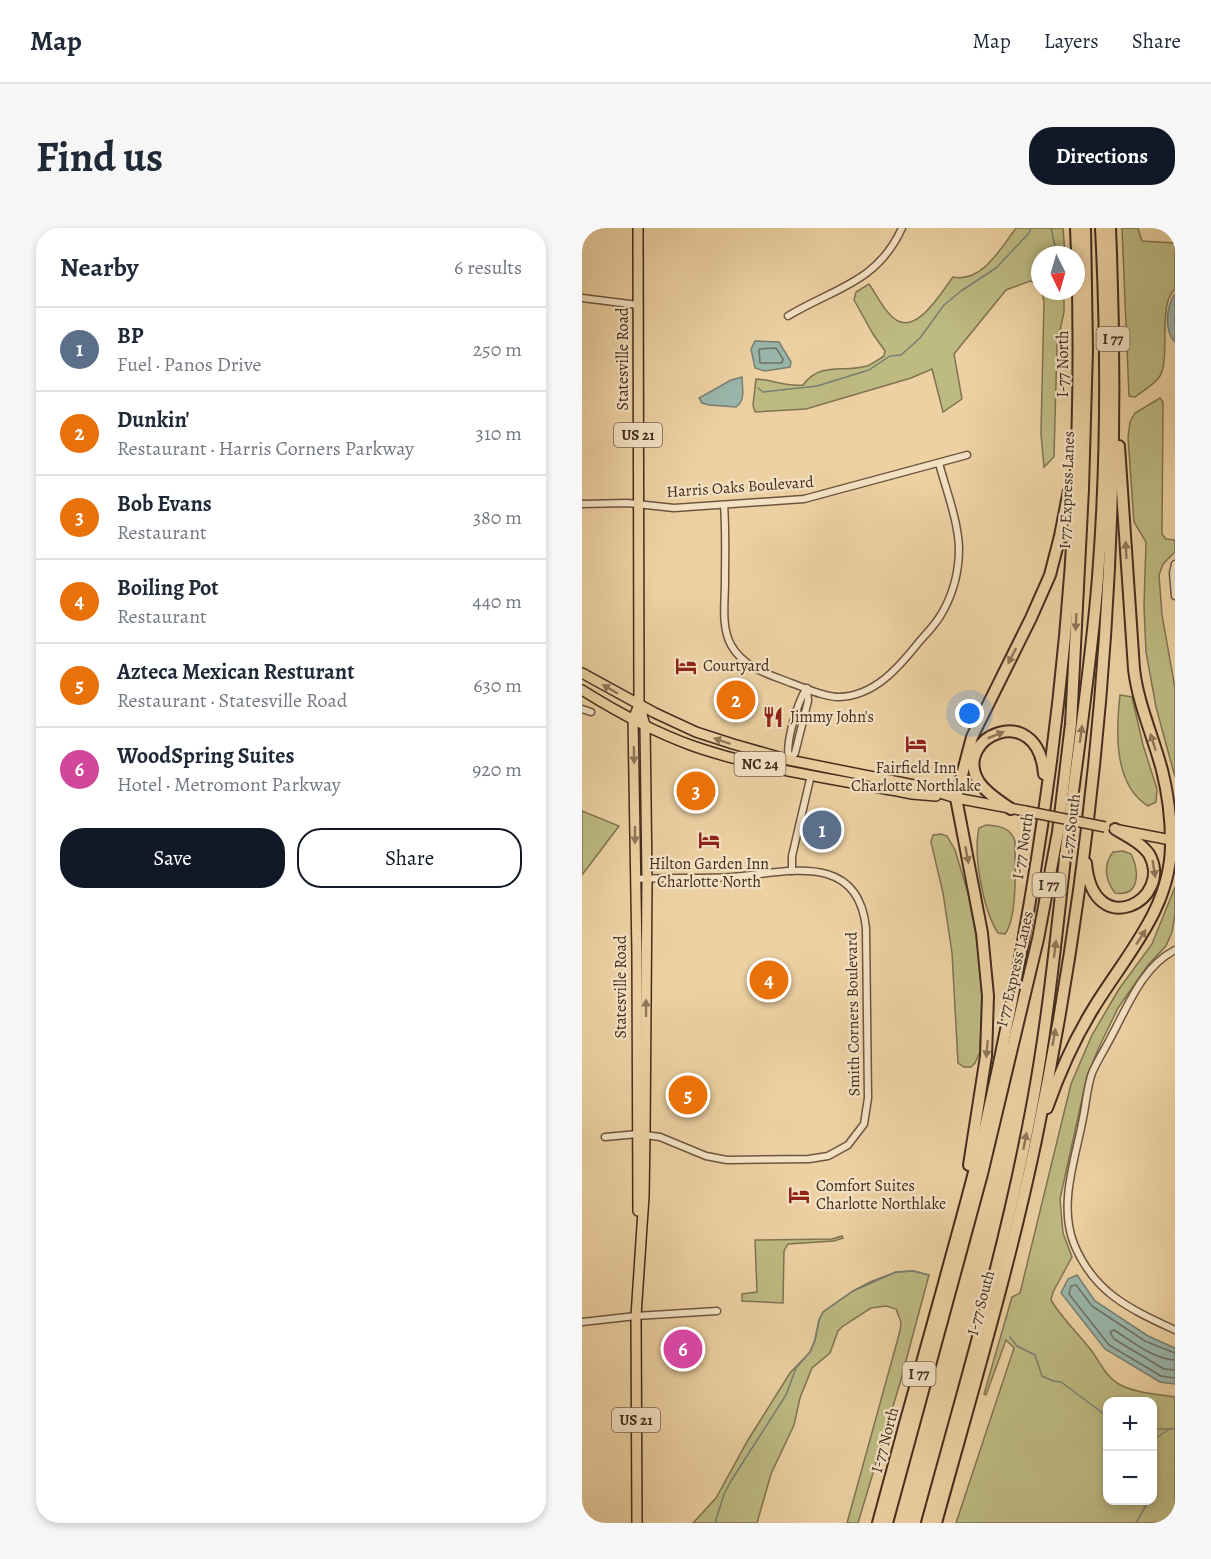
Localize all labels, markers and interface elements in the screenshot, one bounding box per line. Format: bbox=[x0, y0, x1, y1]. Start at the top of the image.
text: Map bbox=[30, 22, 82, 60]
text: Map bbox=[972, 27, 1011, 55]
text: Layers bbox=[1044, 27, 1099, 55]
text: Share bbox=[1132, 27, 1181, 55]
button: Directions bbox=[1029, 127, 1175, 185]
text: Find us bbox=[36, 128, 163, 185]
north arrow bbox=[1031, 246, 1085, 300]
text: Nearby bbox=[60, 250, 139, 285]
text: 6 results bbox=[454, 254, 522, 281]
street label: Statesville Road bbox=[612, 307, 634, 411]
text: BP bbox=[117, 321, 143, 351]
road number: I 77 bbox=[1096, 327, 1130, 351]
street label: I-77 North bbox=[1052, 330, 1074, 398]
text: 1 bbox=[76, 336, 83, 363]
text: 250 m bbox=[473, 336, 522, 363]
text: Fuel · Panos Drive bbox=[117, 351, 262, 378]
text: Dunkin' bbox=[117, 405, 189, 435]
text: 2 bbox=[75, 420, 84, 447]
text: 310 m bbox=[476, 420, 522, 447]
road number: US 21 bbox=[614, 423, 662, 447]
street label: I 77 Express Lanes bbox=[1054, 431, 1080, 549]
text: Restaurant · Harris Corners Parkway bbox=[117, 435, 414, 462]
street label: Harris Oaks Boulevard bbox=[666, 471, 815, 503]
text: Bob Evans bbox=[117, 489, 212, 519]
text: 3 bbox=[75, 504, 84, 531]
text: 380 m bbox=[473, 504, 522, 531]
text: Restaurant bbox=[117, 519, 207, 546]
one-way arrow bbox=[1121, 540, 1131, 559]
text: Boiling Pot bbox=[117, 573, 219, 603]
text: 4 bbox=[75, 588, 84, 615]
text: 440 m bbox=[473, 588, 522, 615]
text: Restaurant bbox=[117, 603, 207, 630]
one-way arrow bbox=[1072, 613, 1081, 632]
one-way arrow bbox=[1008, 647, 1018, 665]
hotel icon: Courtyard bbox=[674, 654, 698, 678]
place label: Courtyard bbox=[703, 655, 770, 677]
text: Azteca Mexican Resturant bbox=[117, 657, 355, 687]
text: 5 bbox=[75, 672, 84, 699]
text: 630 m bbox=[473, 672, 522, 699]
pin: 2 bbox=[716, 678, 756, 722]
one-way arrow bbox=[602, 684, 618, 695]
text: Restaurant · Statesville Road bbox=[117, 687, 348, 714]
your location bbox=[955, 699, 984, 728]
restaurant icon: Jimmy John's bbox=[761, 705, 785, 729]
place label: Jimmy John's bbox=[790, 706, 874, 728]
one-way arrow bbox=[1077, 724, 1086, 743]
one-way arrow bbox=[987, 730, 1005, 740]
hotel icon: Fairfield Inn Charlotte Northlake bbox=[904, 732, 928, 756]
one-way arrow bbox=[1148, 733, 1157, 751]
one-way arrow bbox=[713, 735, 731, 745]
text: WoodSpring Suites bbox=[117, 741, 294, 771]
one-way arrow bbox=[629, 746, 638, 765]
road number: NC 24 bbox=[734, 752, 786, 776]
text: 6 bbox=[75, 756, 84, 783]
text: 920 m bbox=[472, 756, 522, 783]
place label: Fairfield Inn Charlotte Northlake bbox=[851, 757, 981, 797]
pin: 3 bbox=[676, 768, 716, 814]
text: Hotel · Metromont Parkway bbox=[117, 771, 341, 798]
street label: I-77 South bbox=[1056, 792, 1086, 861]
pin: 1 bbox=[802, 808, 842, 852]
street label: I-77 North bbox=[1007, 811, 1039, 881]
one-way arrow bbox=[630, 825, 640, 844]
button: Save bbox=[60, 828, 285, 888]
button: Share bbox=[297, 828, 522, 888]
hotel icon: Hilton Garden Inn Charlotte North bbox=[697, 828, 721, 852]
one-way arrow bbox=[963, 846, 972, 865]
place label: Hilton Garden Inn Charlotte North bbox=[649, 853, 769, 893]
one-way arrow bbox=[1149, 860, 1158, 879]
road number: I 77 bbox=[1032, 873, 1066, 897]
street label: I 77 Express Lanes bbox=[991, 909, 1039, 1029]
one-way arrow bbox=[1135, 929, 1146, 945]
street label: Smith Corners Boulevard bbox=[841, 931, 865, 1096]
street label: Statesville Road bbox=[610, 935, 632, 1039]
one-way arrow bbox=[1051, 939, 1060, 958]
pin: 4 bbox=[750, 958, 789, 1002]
one-way arrow bbox=[642, 998, 651, 1017]
one-way arrow bbox=[1050, 1028, 1059, 1047]
one-way arrow bbox=[982, 1039, 992, 1058]
pin: 5 bbox=[668, 1072, 708, 1118]
one-way arrow bbox=[1021, 1131, 1030, 1150]
place label: Comfort Suites Charlotte Northlake bbox=[816, 1175, 946, 1215]
hotel icon: Comfort Suites Charlotte Northlake bbox=[787, 1183, 811, 1207]
street label: I-77 South bbox=[962, 1268, 1000, 1338]
pin: 6 bbox=[664, 1326, 702, 1372]
road number: I 77 bbox=[902, 1362, 936, 1386]
map controls bbox=[1103, 1397, 1157, 1505]
button: + bbox=[1103, 1397, 1157, 1451]
street label: I-77 North bbox=[866, 1404, 904, 1475]
road number: US 21 bbox=[612, 1408, 660, 1432]
button: − bbox=[1103, 1451, 1157, 1505]

